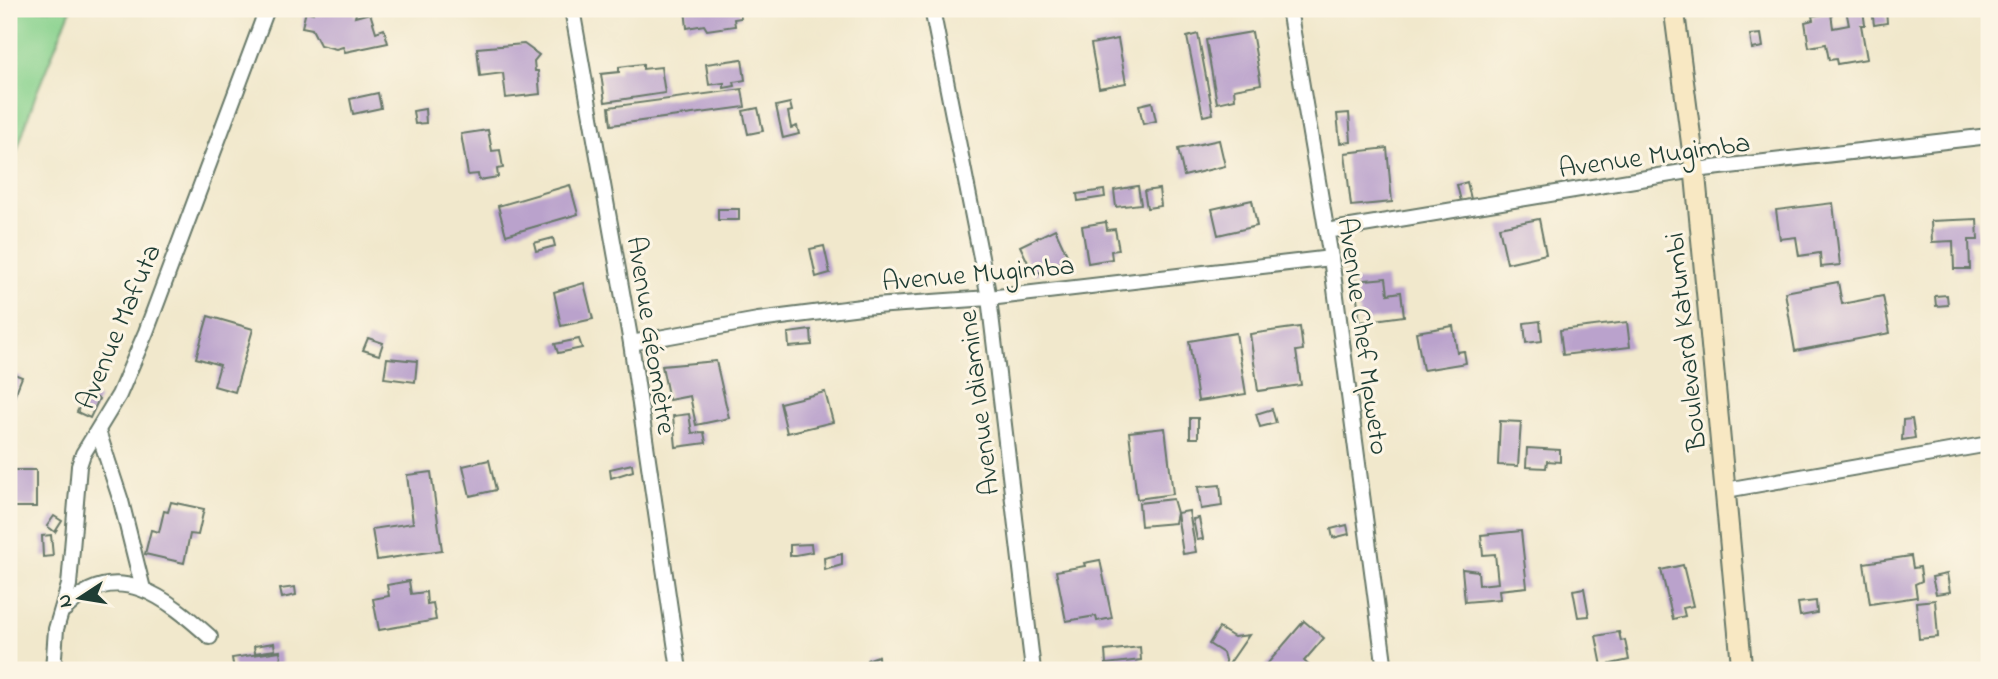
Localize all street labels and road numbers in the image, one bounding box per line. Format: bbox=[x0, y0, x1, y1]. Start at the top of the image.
street label: Avenue Mugimba bbox=[1556, 124, 1753, 191]
street label: Avenue Chef Mpweto bbox=[1325, 215, 1398, 458]
street label: Boulevard Katumbi bbox=[1656, 230, 1719, 454]
street label: Avenue Géomètre bbox=[614, 233, 686, 438]
street label: Avenue Mafuta bbox=[67, 238, 174, 417]
street label: Avenue Mugimba bbox=[880, 247, 1076, 304]
street label: Avenue Idiamine bbox=[949, 307, 1012, 498]

